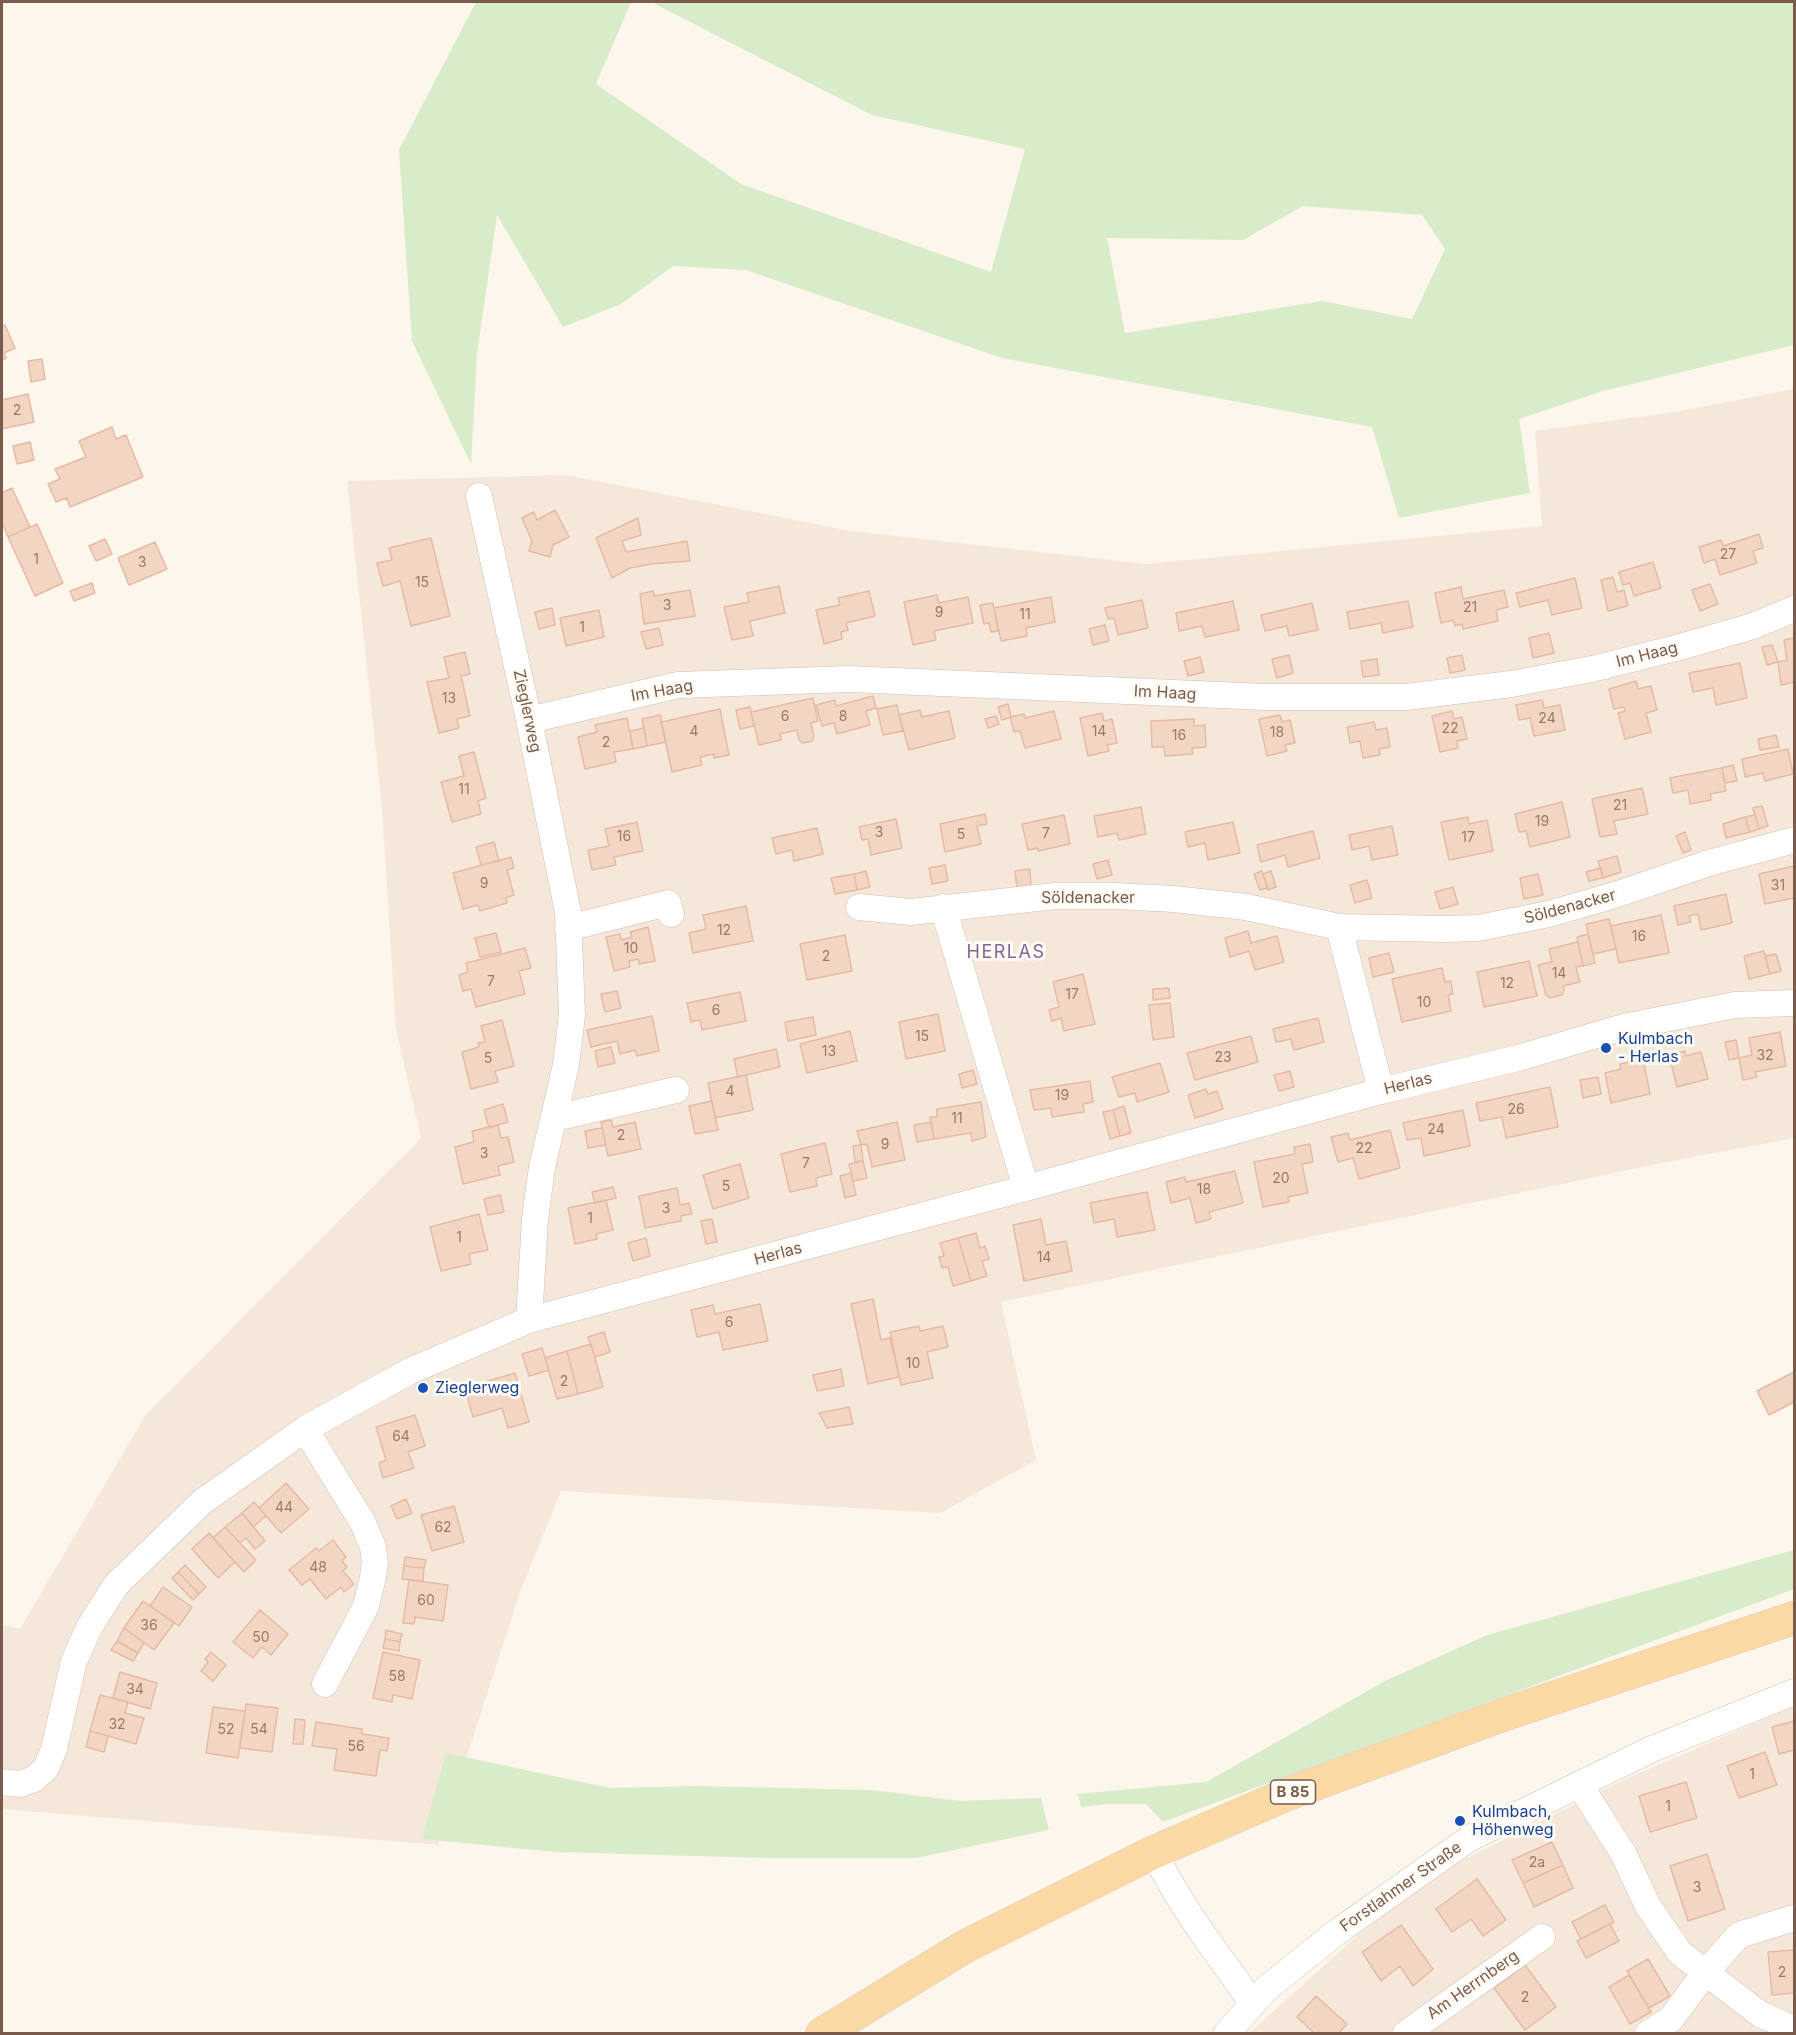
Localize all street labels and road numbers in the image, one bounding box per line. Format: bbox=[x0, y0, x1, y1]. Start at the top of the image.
street label: Im Haag bbox=[1614, 638, 1680, 672]
street label: Zieglerweg bbox=[509, 668, 545, 754]
street label: Im Haag bbox=[630, 676, 694, 706]
street label: Im Haag bbox=[1133, 682, 1197, 704]
street label: Söldenacker bbox=[1522, 886, 1618, 928]
street label: Söldenacker bbox=[1041, 888, 1135, 908]
street label: Herlas bbox=[1382, 1069, 1434, 1099]
street label: Herlas bbox=[752, 1238, 804, 1270]
road number: B 85 bbox=[1270, 1780, 1316, 1804]
street label: Forstlahmer Straße bbox=[1337, 1838, 1465, 1936]
street label: Am Herrnberg bbox=[1423, 1946, 1523, 2024]

